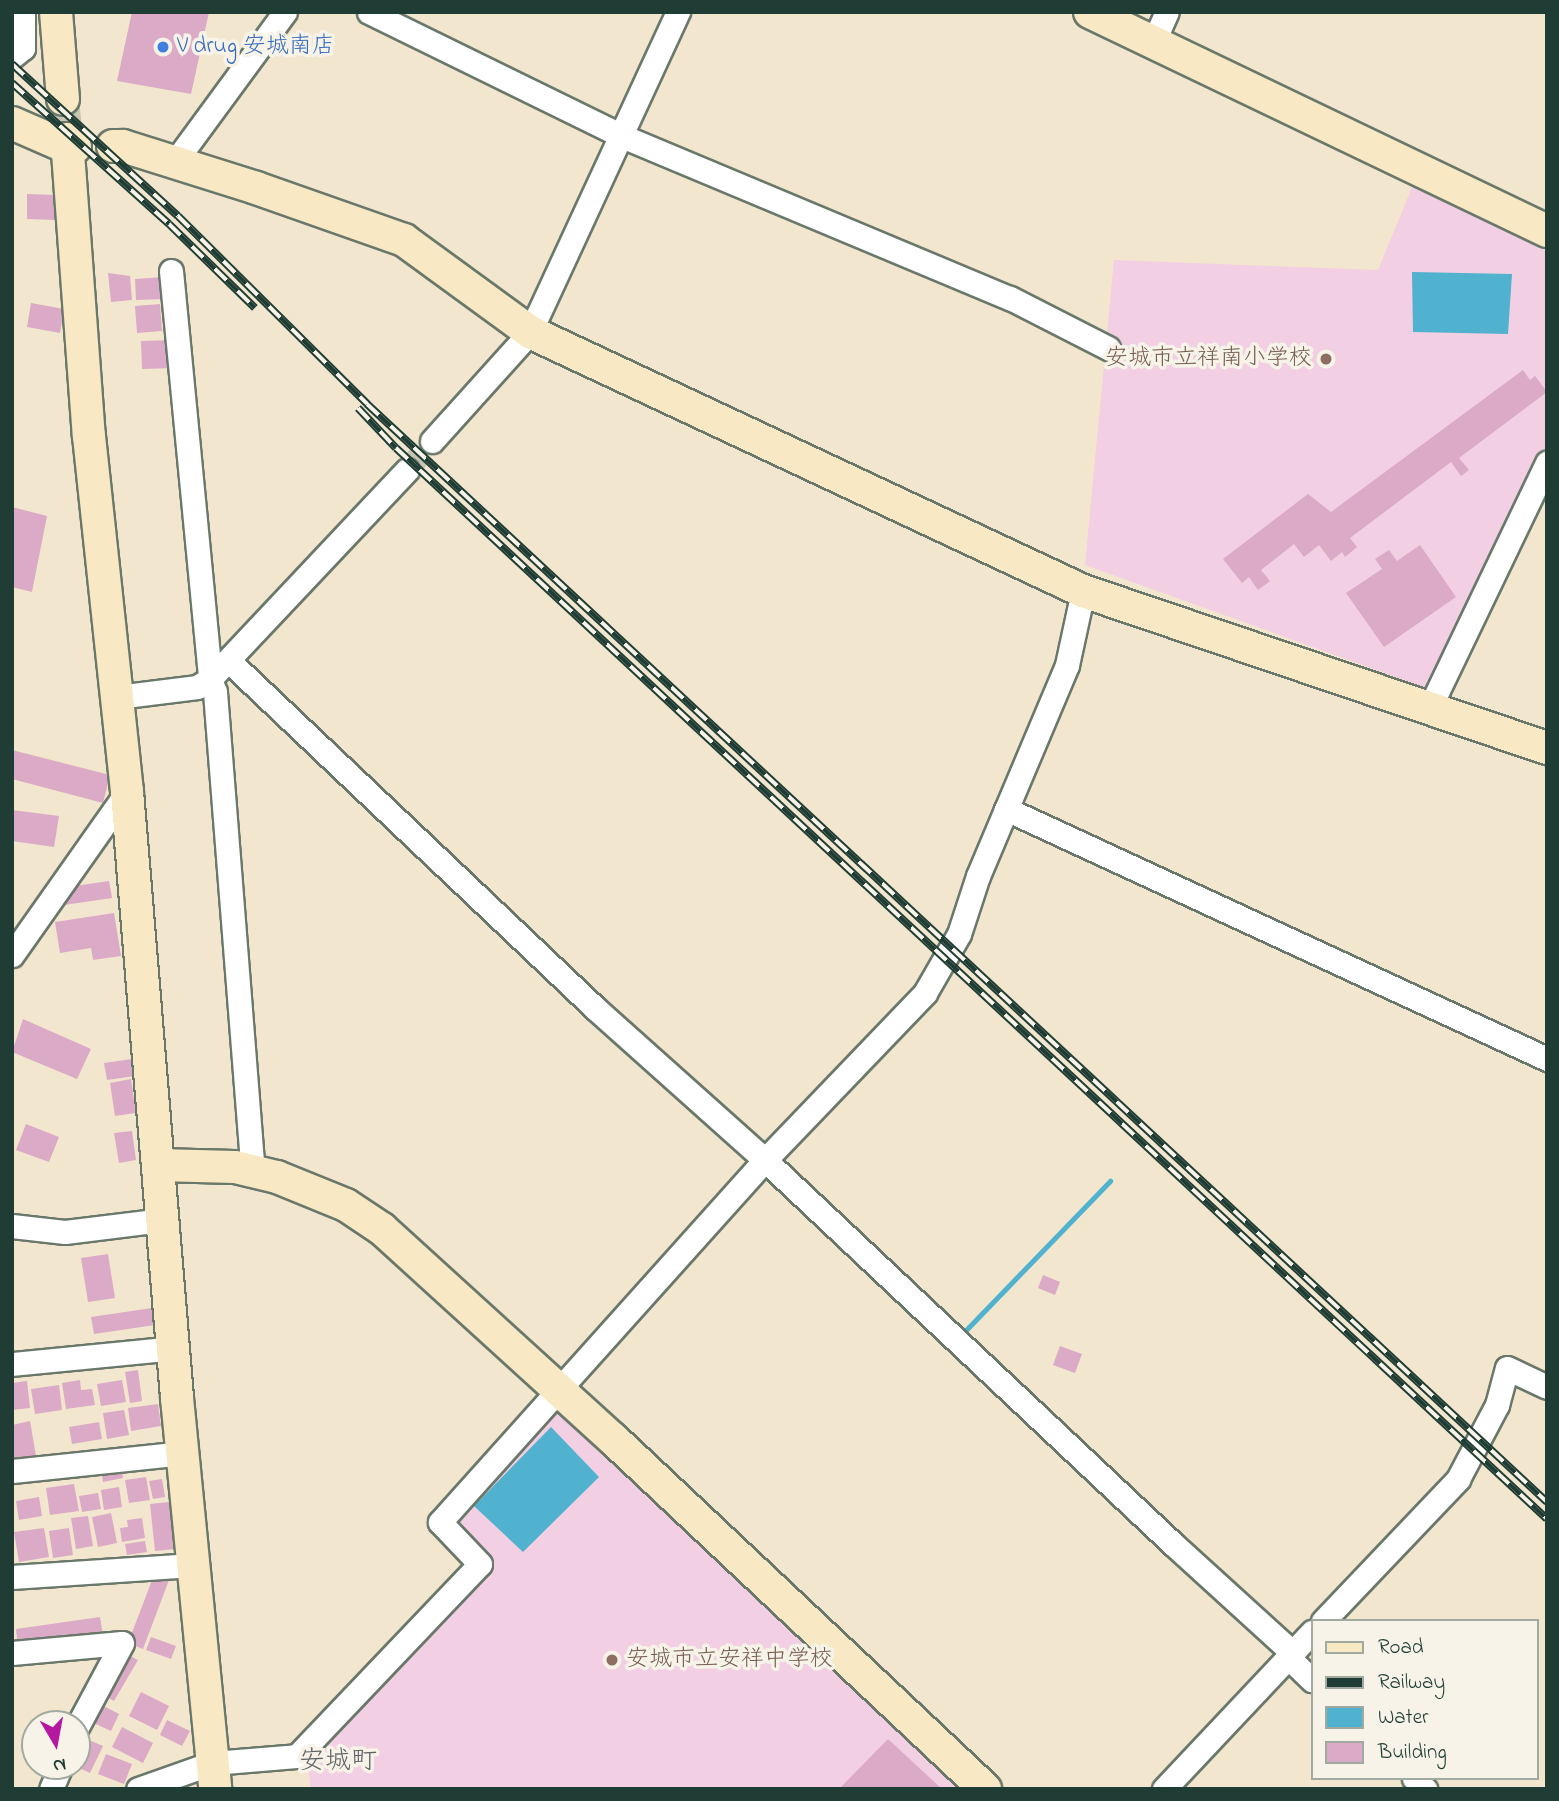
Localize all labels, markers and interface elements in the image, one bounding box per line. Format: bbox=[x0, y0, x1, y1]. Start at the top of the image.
place label: V drug 安城南店 bbox=[177, 33, 335, 61]
marker: V drug 安城南店 bbox=[155, 39, 171, 55]
place label: 安城市立祥南小学校 bbox=[1105, 345, 1312, 373]
marker: 安城市立祥南小学校 bbox=[1318, 351, 1334, 367]
legend bbox=[1310, 1619, 1538, 1780]
text: Road bbox=[1378, 1633, 1424, 1663]
place label: 安城市立安祥中学校 bbox=[626, 1646, 833, 1674]
marker: 安城市立安祥中学校 bbox=[604, 1652, 620, 1668]
text: Railway bbox=[1378, 1668, 1445, 1698]
text: Water bbox=[1378, 1703, 1429, 1733]
north arrow bbox=[21, 1710, 91, 1780]
text: Building bbox=[1378, 1738, 1447, 1768]
district label: 安城町 bbox=[299, 1747, 377, 1779]
text: N bbox=[51, 1750, 68, 1779]

